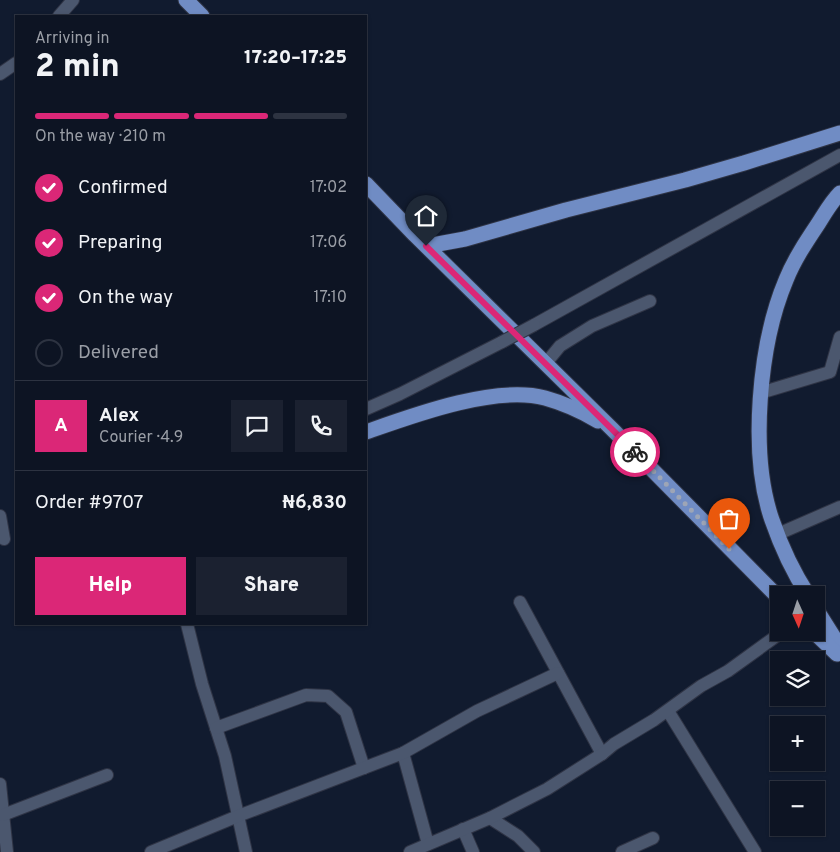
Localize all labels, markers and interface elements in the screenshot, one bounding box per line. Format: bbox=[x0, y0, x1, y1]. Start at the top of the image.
text: Arriving in bbox=[35, 29, 110, 49]
text: 17:20–17:25 bbox=[244, 46, 347, 70]
text: 2 min bbox=[35, 48, 120, 88]
text: On the way · 210 m bbox=[35, 127, 166, 147]
icon: check bbox=[35, 174, 63, 202]
text: Confirmed bbox=[78, 176, 168, 200]
text: 17:02 bbox=[310, 178, 347, 198]
pin bbox=[405, 195, 447, 246]
icon: home bbox=[412, 202, 440, 230]
icon: check bbox=[35, 229, 63, 257]
text: Preparing bbox=[78, 231, 162, 255]
text: 17:06 bbox=[310, 233, 347, 253]
icon: check bbox=[35, 284, 63, 312]
text: On the way bbox=[78, 286, 173, 310]
text: 17:10 bbox=[314, 288, 347, 308]
text: Delivered bbox=[78, 341, 159, 365]
button: chat bbox=[231, 400, 283, 452]
button: phone bbox=[295, 400, 347, 452]
text: Alex bbox=[99, 404, 139, 428]
text: A bbox=[54, 414, 68, 438]
courier bbox=[610, 427, 660, 477]
text: Courier · 4.9 bbox=[99, 428, 183, 448]
icon: bike bbox=[621, 438, 649, 466]
text: Order #9707 bbox=[35, 491, 143, 515]
text: ₦6,830 bbox=[282, 491, 347, 515]
pin bbox=[708, 498, 750, 549]
icon: bag bbox=[715, 505, 743, 533]
button: Help bbox=[35, 557, 186, 615]
button: Share bbox=[196, 557, 347, 615]
north arrow bbox=[770, 586, 825, 641]
map controls bbox=[770, 586, 825, 836]
button: layers bbox=[770, 651, 825, 706]
button: + bbox=[770, 716, 825, 771]
button: − bbox=[770, 781, 825, 836]

